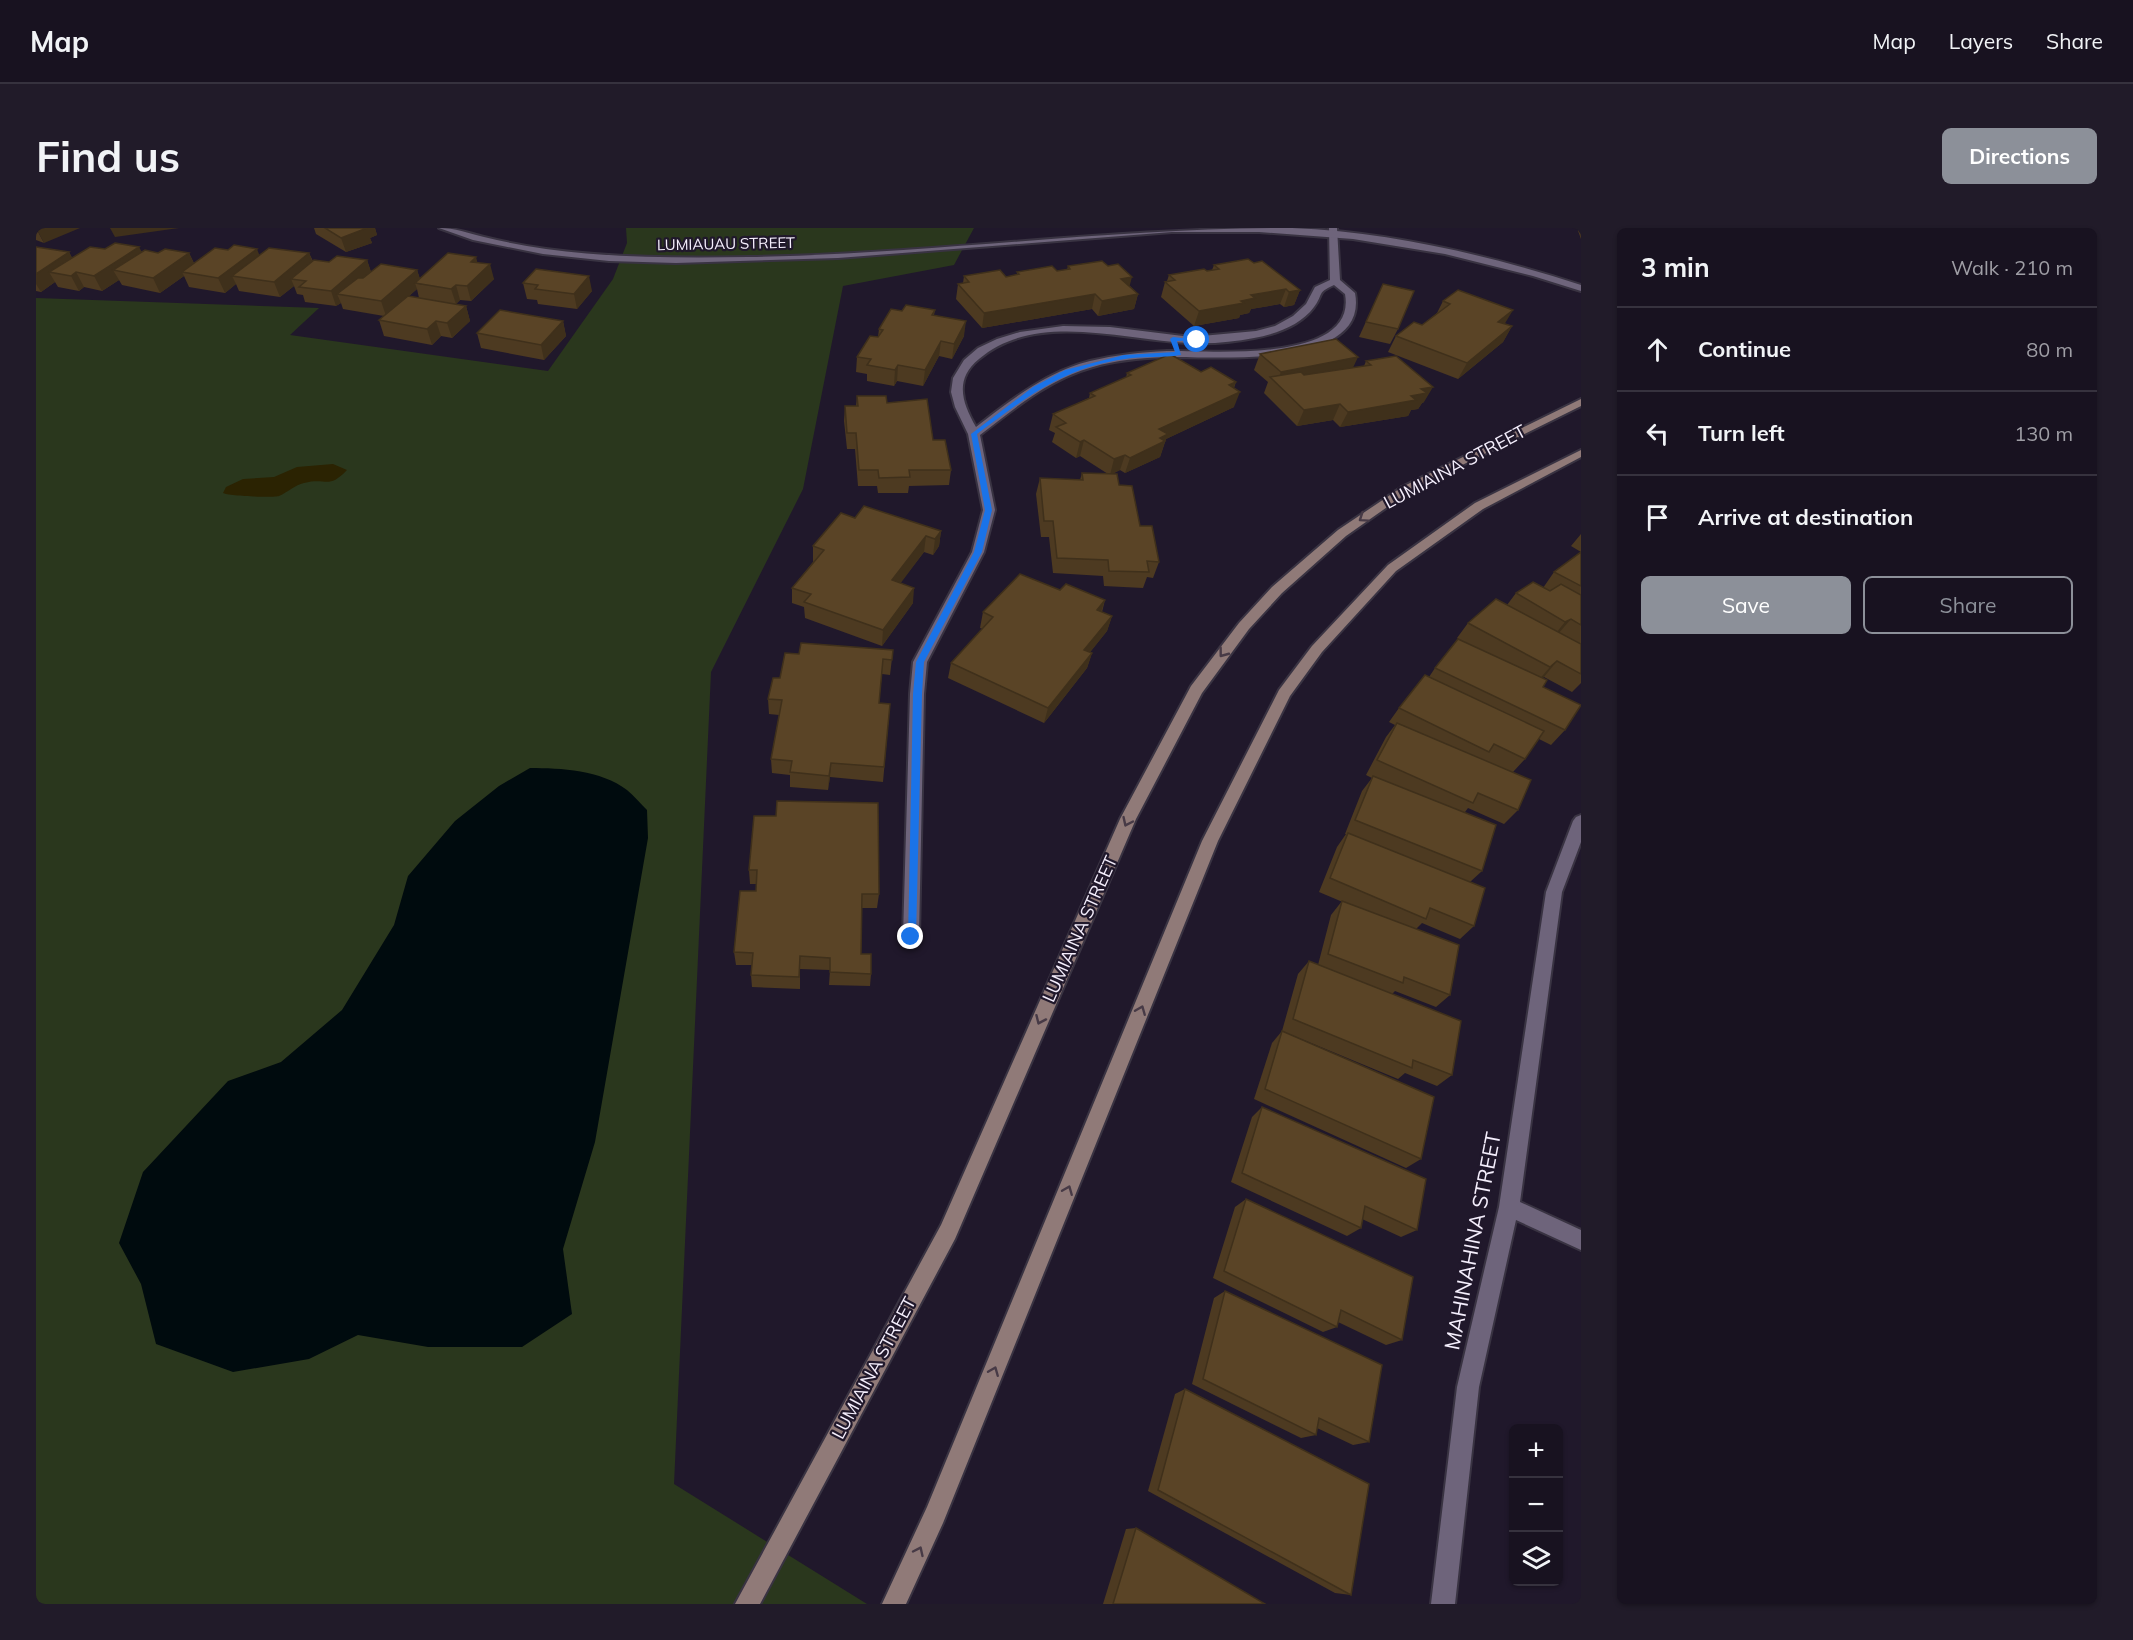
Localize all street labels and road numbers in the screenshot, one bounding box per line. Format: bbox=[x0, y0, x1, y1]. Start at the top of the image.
street label: LUMIAUAU STREET bbox=[657, 233, 795, 254]
street label: LUMIAINA STREET bbox=[1380, 419, 1530, 514]
street label: LUMIAINA STREET bbox=[1037, 852, 1122, 1006]
street label: MAHINAHINA STREET bbox=[1438, 1129, 1506, 1352]
street label: LUMIAINA STREET bbox=[826, 1293, 921, 1443]

